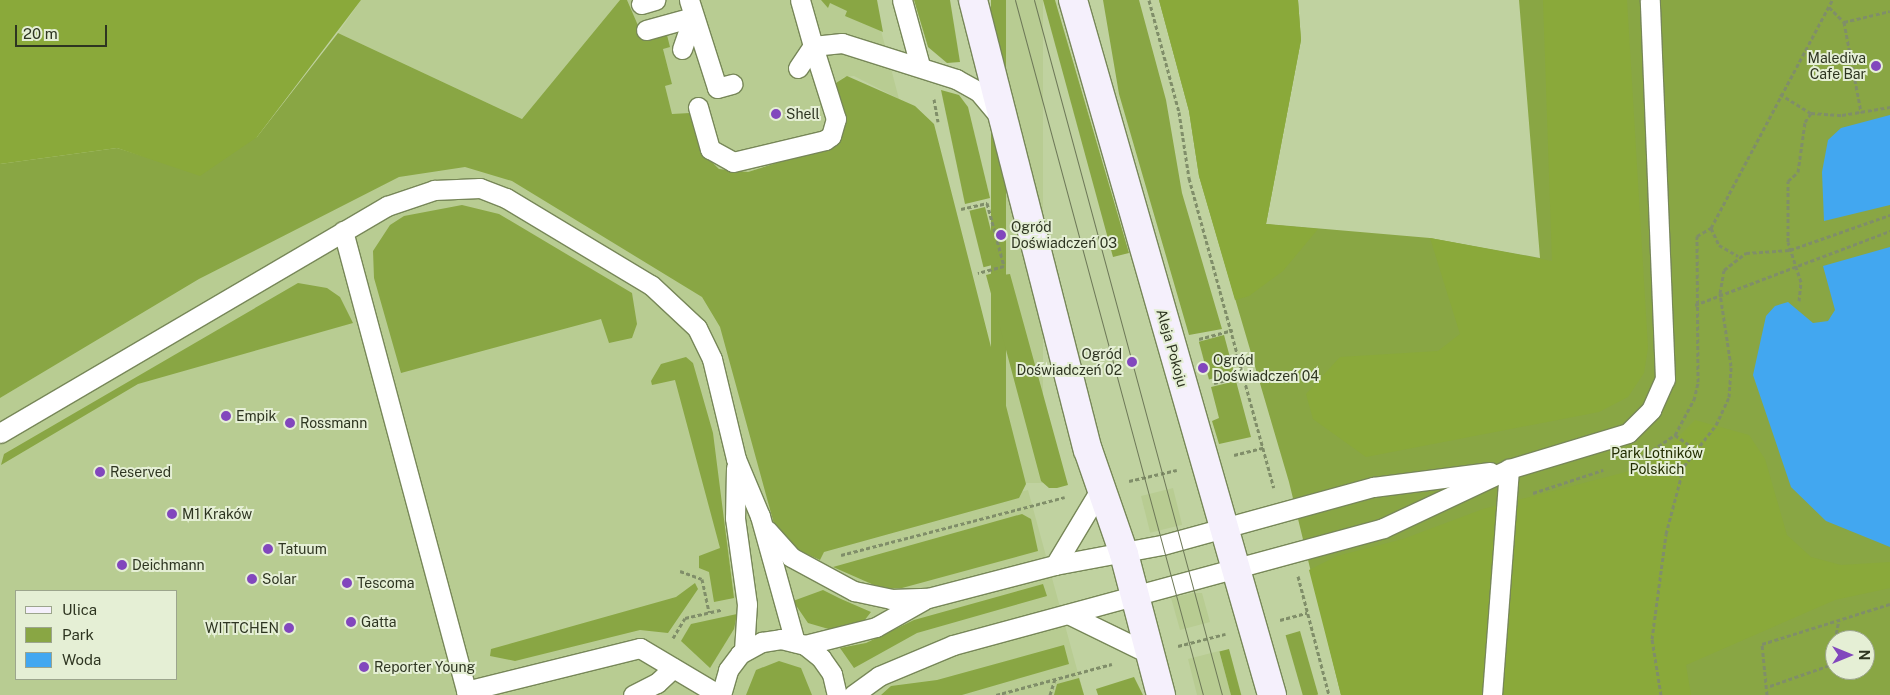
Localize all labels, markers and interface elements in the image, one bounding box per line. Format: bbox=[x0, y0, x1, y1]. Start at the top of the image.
scale bar bbox=[18, 15, 110, 47]
text: 20 m bbox=[23, 25, 58, 42]
place label: Malediva Cafe Bar bbox=[1808, 50, 1866, 82]
marker: Malediva Cafe Bar bbox=[1870, 60, 1882, 72]
place label: Shell bbox=[786, 106, 820, 122]
marker: Shell bbox=[770, 108, 782, 120]
place label: Ogród Doświadczeń 03 bbox=[1011, 219, 1117, 252]
marker: Ogród Doświadczeń 03 bbox=[995, 229, 1007, 241]
street label: Aleja Pokoju bbox=[1153, 307, 1191, 389]
place label: Ogród Doświadczeń 02 bbox=[1016, 346, 1122, 378]
place label: Ogród Doświadczeń 04 bbox=[1213, 352, 1319, 384]
marker: Ogród Doświadczeń 02 bbox=[1126, 356, 1138, 368]
marker: Ogród Doświadczeń 04 bbox=[1197, 362, 1209, 374]
place label: Empik bbox=[236, 408, 276, 424]
marker: Empik bbox=[220, 410, 232, 422]
place label: Rossmann bbox=[300, 415, 367, 431]
marker: Rossmann bbox=[284, 417, 296, 429]
park label: Park Lotników Polskich bbox=[1611, 445, 1703, 478]
place label: Reserved bbox=[110, 464, 171, 480]
marker: Reserved bbox=[94, 466, 106, 478]
place label: M1 Kraków bbox=[182, 506, 252, 522]
marker: M1 Kraków bbox=[166, 508, 178, 520]
place label: Tatuum bbox=[278, 541, 327, 557]
marker: Tatuum bbox=[262, 543, 274, 555]
place label: Deichmann bbox=[132, 557, 205, 573]
marker: Deichmann bbox=[116, 559, 128, 571]
place label: Solar bbox=[262, 571, 297, 587]
marker: Solar bbox=[246, 573, 258, 585]
place label: Tescoma bbox=[357, 575, 415, 591]
marker: Tescoma bbox=[341, 577, 353, 589]
legend bbox=[15, 590, 178, 680]
text: Ulica bbox=[62, 601, 97, 618]
place label: Gatta bbox=[361, 614, 397, 630]
marker: Gatta bbox=[345, 616, 357, 628]
place label: WITTCHEN bbox=[205, 620, 279, 636]
marker: WITTCHEN bbox=[283, 622, 295, 634]
text: Park bbox=[62, 626, 94, 643]
north arrow bbox=[1825, 630, 1875, 680]
text: N bbox=[1856, 650, 1872, 660]
text: Woda bbox=[62, 651, 101, 668]
place label: Reporter Young bbox=[374, 659, 475, 675]
marker: Reporter Young bbox=[358, 661, 370, 673]

